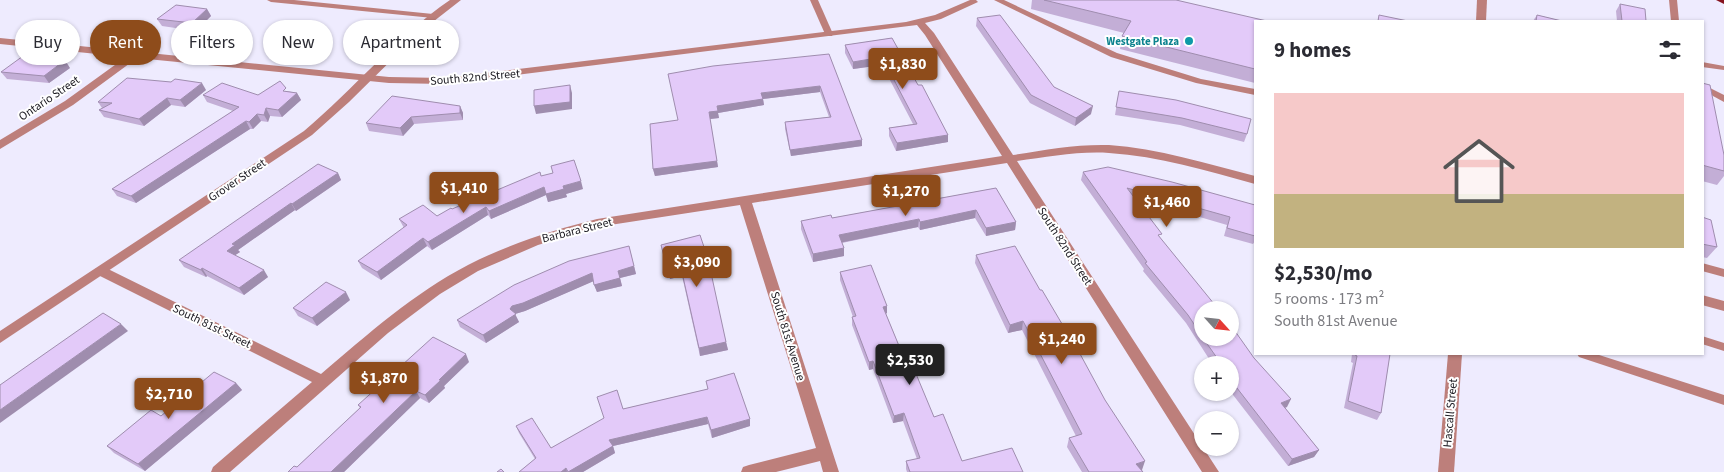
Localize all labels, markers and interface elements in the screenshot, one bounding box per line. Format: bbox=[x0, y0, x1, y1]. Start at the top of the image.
chip: Buy bbox=[15, 20, 80, 65]
chip: Rent bbox=[90, 20, 161, 65]
chip: Filters bbox=[171, 20, 253, 65]
chip: New bbox=[263, 20, 333, 65]
chip: Apartment bbox=[343, 20, 459, 65]
place label: Westgate Plaza bbox=[1106, 34, 1179, 49]
marker: Westgate Plaza bbox=[1183, 35, 1195, 47]
text: 9 homes bbox=[1274, 35, 1351, 65]
icon: filters bbox=[1656, 36, 1684, 64]
pin: $1,830 bbox=[862, 48, 944, 90]
text: $1,830 bbox=[879, 53, 927, 75]
street label: South 82nd Street bbox=[429, 65, 521, 90]
street label: Ontario Street bbox=[15, 72, 83, 125]
icon: home bbox=[1434, 126, 1524, 216]
street label: Grover Street bbox=[205, 155, 269, 206]
pin: $1,410 bbox=[423, 172, 505, 214]
pin: $1,270 bbox=[865, 174, 947, 217]
text: $1,410 bbox=[440, 177, 488, 199]
text: $1,270 bbox=[882, 180, 930, 202]
pin: $1,460 bbox=[1126, 186, 1208, 228]
text: $1,460 bbox=[1143, 191, 1191, 213]
street label: South 82nd Street bbox=[1033, 204, 1096, 289]
street label: Barbara Street bbox=[540, 214, 614, 247]
pin: $3,090 bbox=[656, 246, 738, 288]
text: $3,090 bbox=[673, 251, 721, 273]
text: $2,530/mo bbox=[1274, 258, 1373, 288]
text: 5 rooms · 173 m² bbox=[1274, 288, 1384, 310]
street label: South 81st Avenue bbox=[766, 289, 809, 383]
street label: South 81st Street bbox=[170, 300, 254, 353]
north arrow bbox=[1194, 301, 1239, 346]
map controls bbox=[1194, 301, 1239, 456]
text: South 81st Avenue bbox=[1274, 310, 1397, 332]
pin: $1,240 bbox=[1021, 322, 1103, 365]
text: $1,240 bbox=[1038, 328, 1086, 350]
pin: $2,530 bbox=[869, 344, 951, 386]
text: $2,530 bbox=[886, 349, 934, 371]
button: + bbox=[1194, 356, 1239, 401]
pin: $1,870 bbox=[343, 362, 425, 404]
text: $1,870 bbox=[360, 367, 408, 389]
pin: $2,710 bbox=[128, 378, 210, 420]
street label: Hascall Street bbox=[1439, 378, 1462, 448]
text: $2,710 bbox=[145, 383, 193, 405]
button: − bbox=[1194, 411, 1239, 456]

